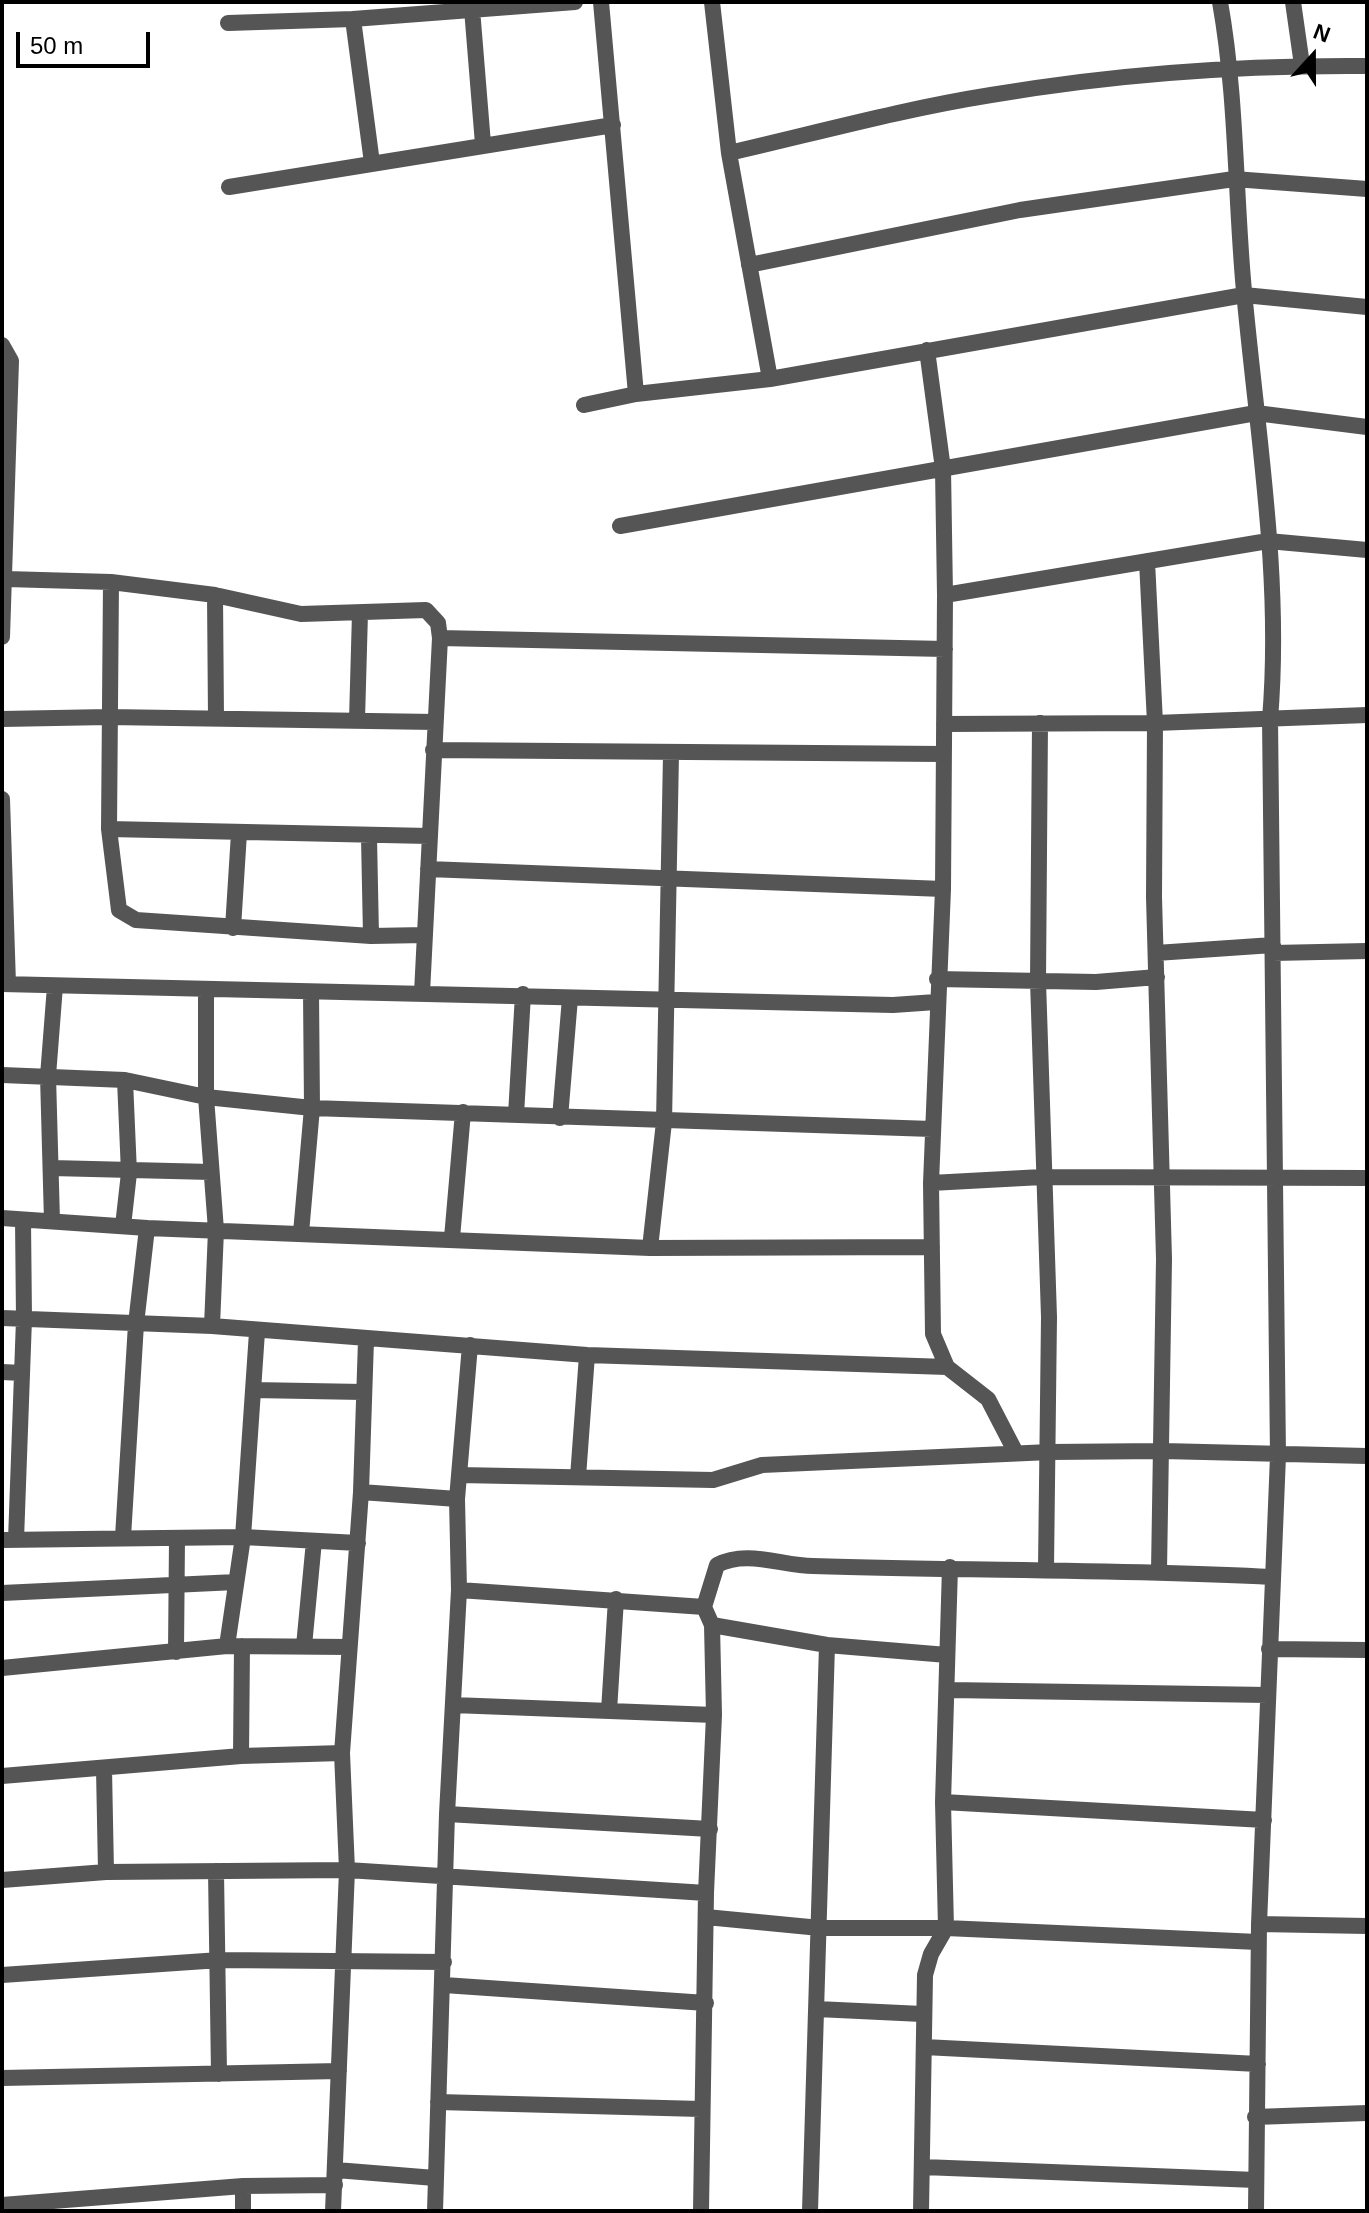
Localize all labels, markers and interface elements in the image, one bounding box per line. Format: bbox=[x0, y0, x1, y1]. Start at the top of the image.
scale bar bbox=[20, 16, 154, 66]
north arrow bbox=[1273, 16, 1353, 96]
text: N bbox=[1310, 19, 1334, 48]
text: 50 m bbox=[30, 32, 83, 59]

